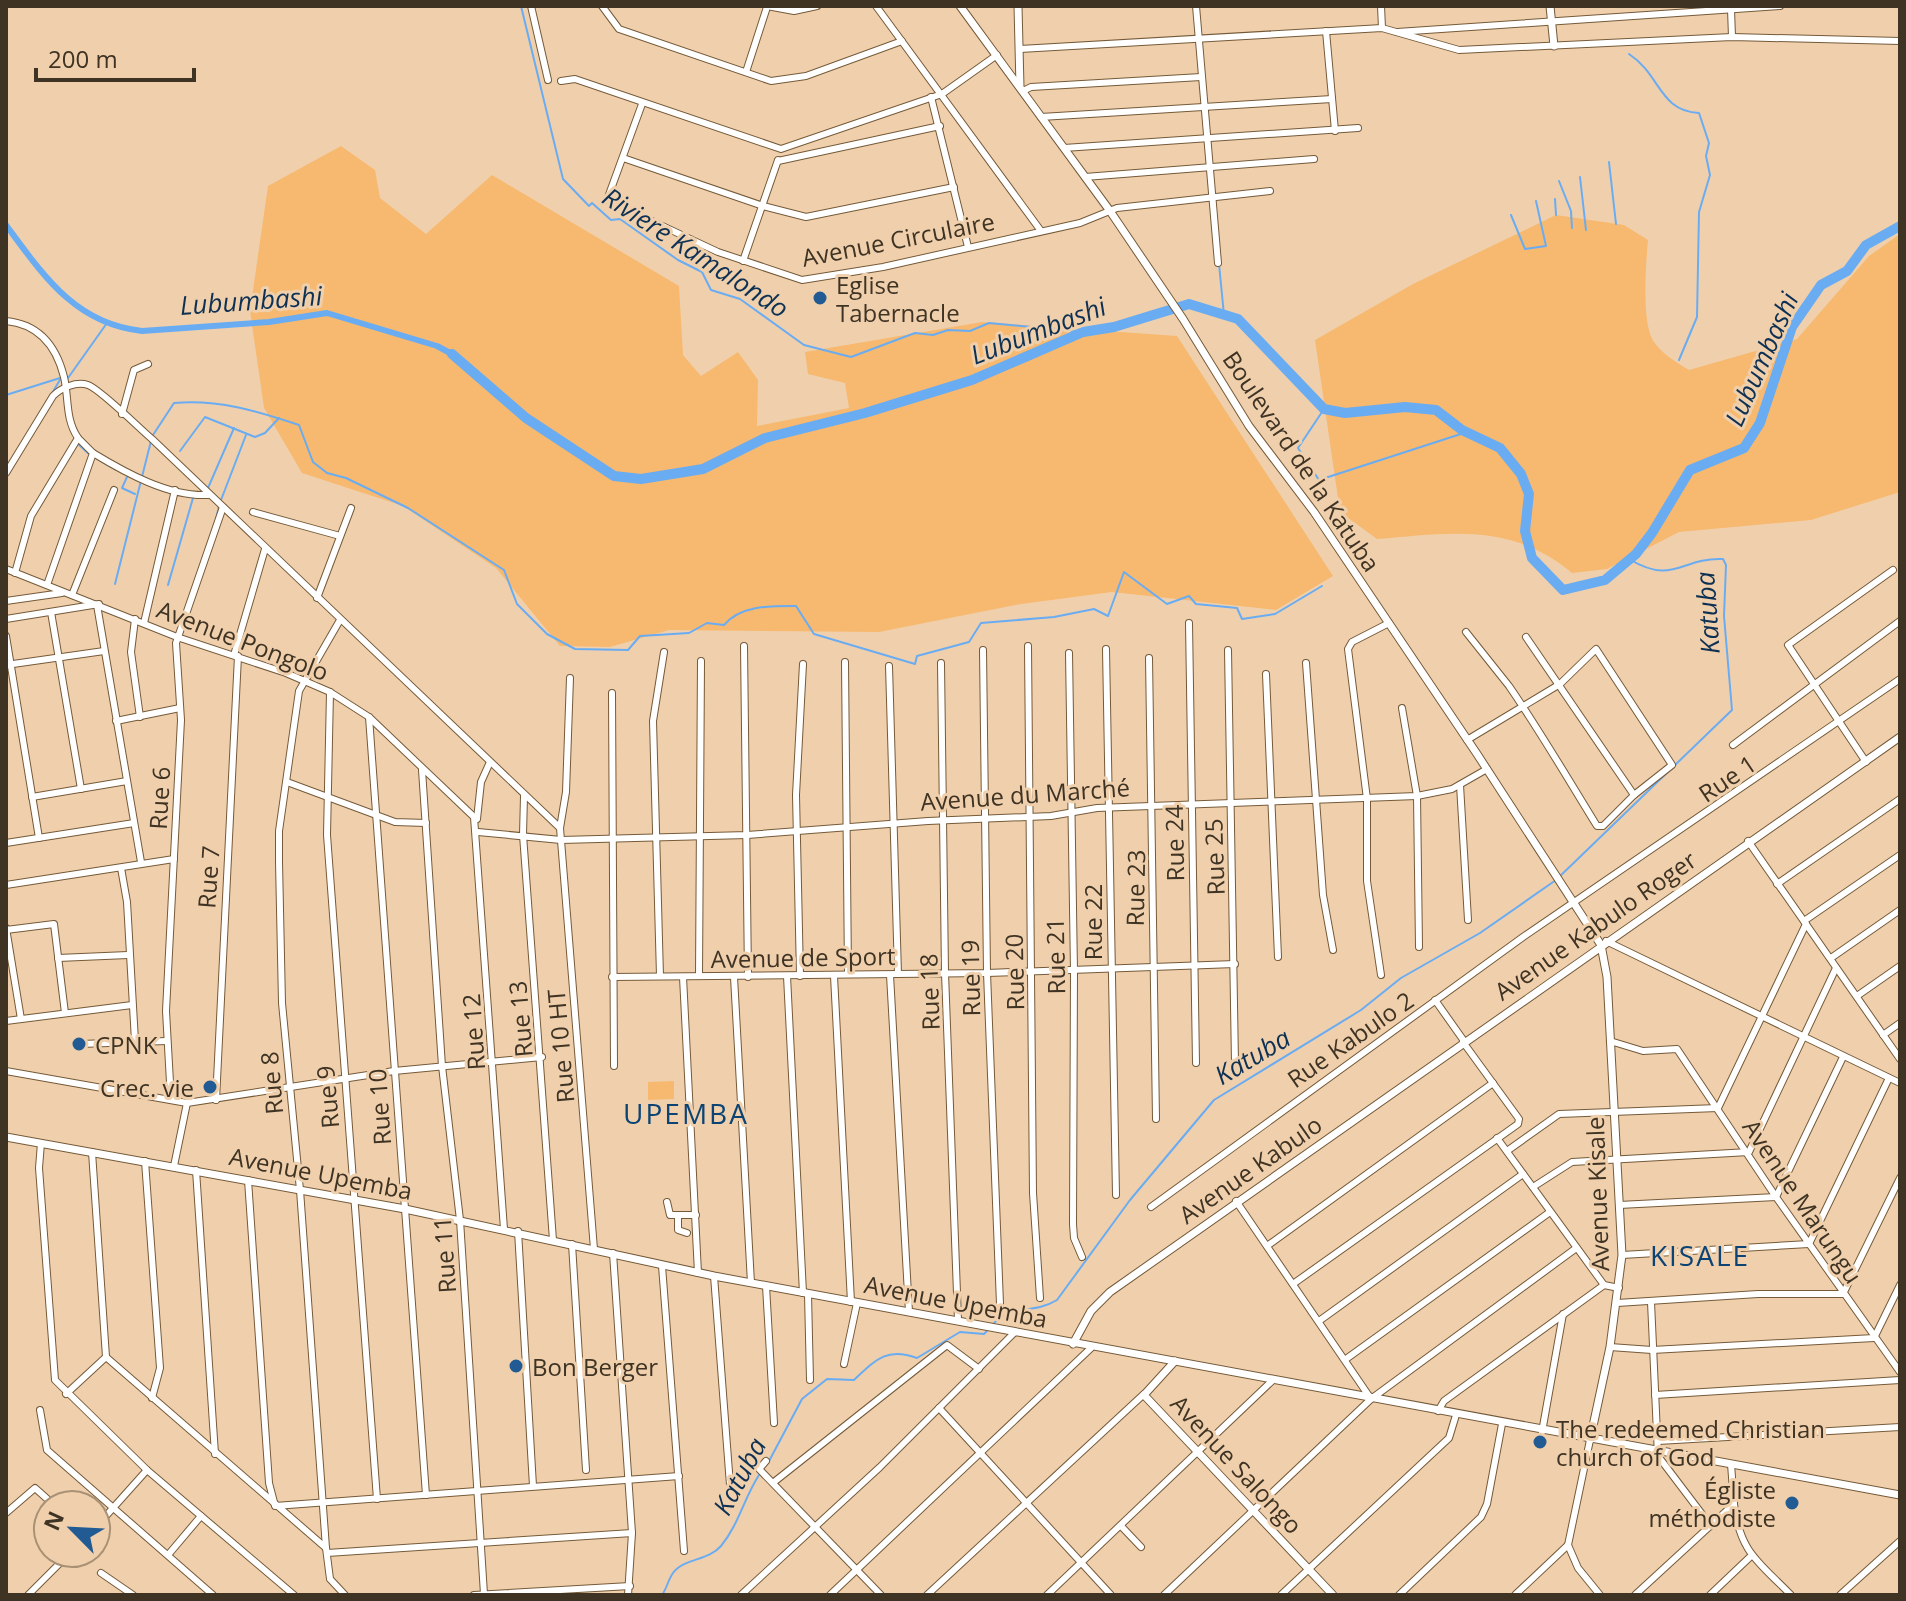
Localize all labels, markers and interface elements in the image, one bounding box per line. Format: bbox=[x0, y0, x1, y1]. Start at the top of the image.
scale bar bbox=[36, 32, 194, 82]
text: 200 m bbox=[48, 42, 118, 75]
water label: Riviere Kamalondo bbox=[596, 178, 796, 326]
street label: Avenue Circulaire bbox=[799, 204, 997, 274]
place label: Eglise Tabernacle bbox=[836, 268, 960, 329]
water label: Lubumbashi bbox=[179, 277, 324, 323]
water label: Lubumbashi bbox=[1716, 286, 1807, 431]
water label: Lubumbashi bbox=[965, 287, 1111, 372]
marker: Eglise Tabernacle bbox=[811, 289, 829, 307]
street label: Boulevard de la Katuba bbox=[1216, 344, 1388, 578]
water label: Katuba bbox=[1686, 570, 1728, 655]
street label: Avenue Pongolo bbox=[152, 592, 334, 688]
street label: Rue 1 bbox=[1692, 747, 1762, 809]
street label: Rue 6 bbox=[141, 766, 177, 830]
street label: Avenue du Marché bbox=[919, 770, 1131, 818]
street label: Rue 24 bbox=[1157, 804, 1191, 882]
street label: Rue 25 bbox=[1196, 818, 1232, 896]
street label: Avenue Kabulo Roger bbox=[1487, 843, 1703, 1007]
street label: Rue 7 bbox=[189, 844, 227, 910]
street label: Rue 23 bbox=[1118, 849, 1152, 927]
street label: Rue 22 bbox=[1076, 884, 1109, 960]
street label: Rue 21 bbox=[1038, 917, 1072, 995]
street label: Rue 20 bbox=[997, 933, 1031, 1011]
street label: Avenue de Sport bbox=[710, 939, 896, 975]
street label: Rue 19 bbox=[953, 939, 987, 1017]
street label: Rue 18 bbox=[911, 953, 947, 1031]
street label: Rue 13 bbox=[500, 979, 540, 1059]
street label: Rue Kabulo 2 bbox=[1280, 983, 1420, 1095]
street label: Rue 10 HT bbox=[539, 988, 581, 1104]
street label: Rue 12 bbox=[454, 993, 492, 1071]
water label: Katuba bbox=[1207, 1019, 1297, 1093]
place label: CPNK bbox=[95, 1028, 158, 1061]
marker: CPNK bbox=[70, 1035, 88, 1053]
street label: Rue 8 bbox=[252, 1050, 290, 1116]
street label: Rue 9 bbox=[308, 1064, 346, 1130]
street label: Rue 10 bbox=[360, 1068, 398, 1146]
place label: Crec. vie bbox=[100, 1071, 194, 1104]
marker: Crec. vie bbox=[201, 1078, 219, 1096]
district label: UPEMBA bbox=[623, 1094, 749, 1132]
street label: Avenue Kabulo bbox=[1172, 1107, 1328, 1231]
street label: Avenue Marungu bbox=[1736, 1112, 1870, 1290]
street label: Avenue Kisale bbox=[1578, 1116, 1616, 1272]
street label: Avenue Upemba bbox=[227, 1139, 415, 1207]
street label: Rue 11 bbox=[425, 1216, 463, 1294]
district label: KISALE bbox=[1650, 1236, 1750, 1274]
street label: Avenue Upemba bbox=[862, 1267, 1050, 1335]
place label: Bon Berger bbox=[532, 1350, 658, 1383]
marker: Bon Berger bbox=[507, 1357, 525, 1375]
street label: Avenue Salongo bbox=[1164, 1387, 1310, 1541]
place label: The redeemed Christian church of God bbox=[1556, 1412, 1825, 1473]
water label: Katuba bbox=[704, 1431, 774, 1521]
marker: The redeemed Christian church of God bbox=[1531, 1433, 1549, 1451]
place label: Égliste méthodiste bbox=[1648, 1473, 1776, 1534]
north arrow bbox=[32, 1489, 112, 1569]
marker: Égliste méthodiste bbox=[1783, 1494, 1801, 1512]
text: N bbox=[35, 1506, 70, 1535]

